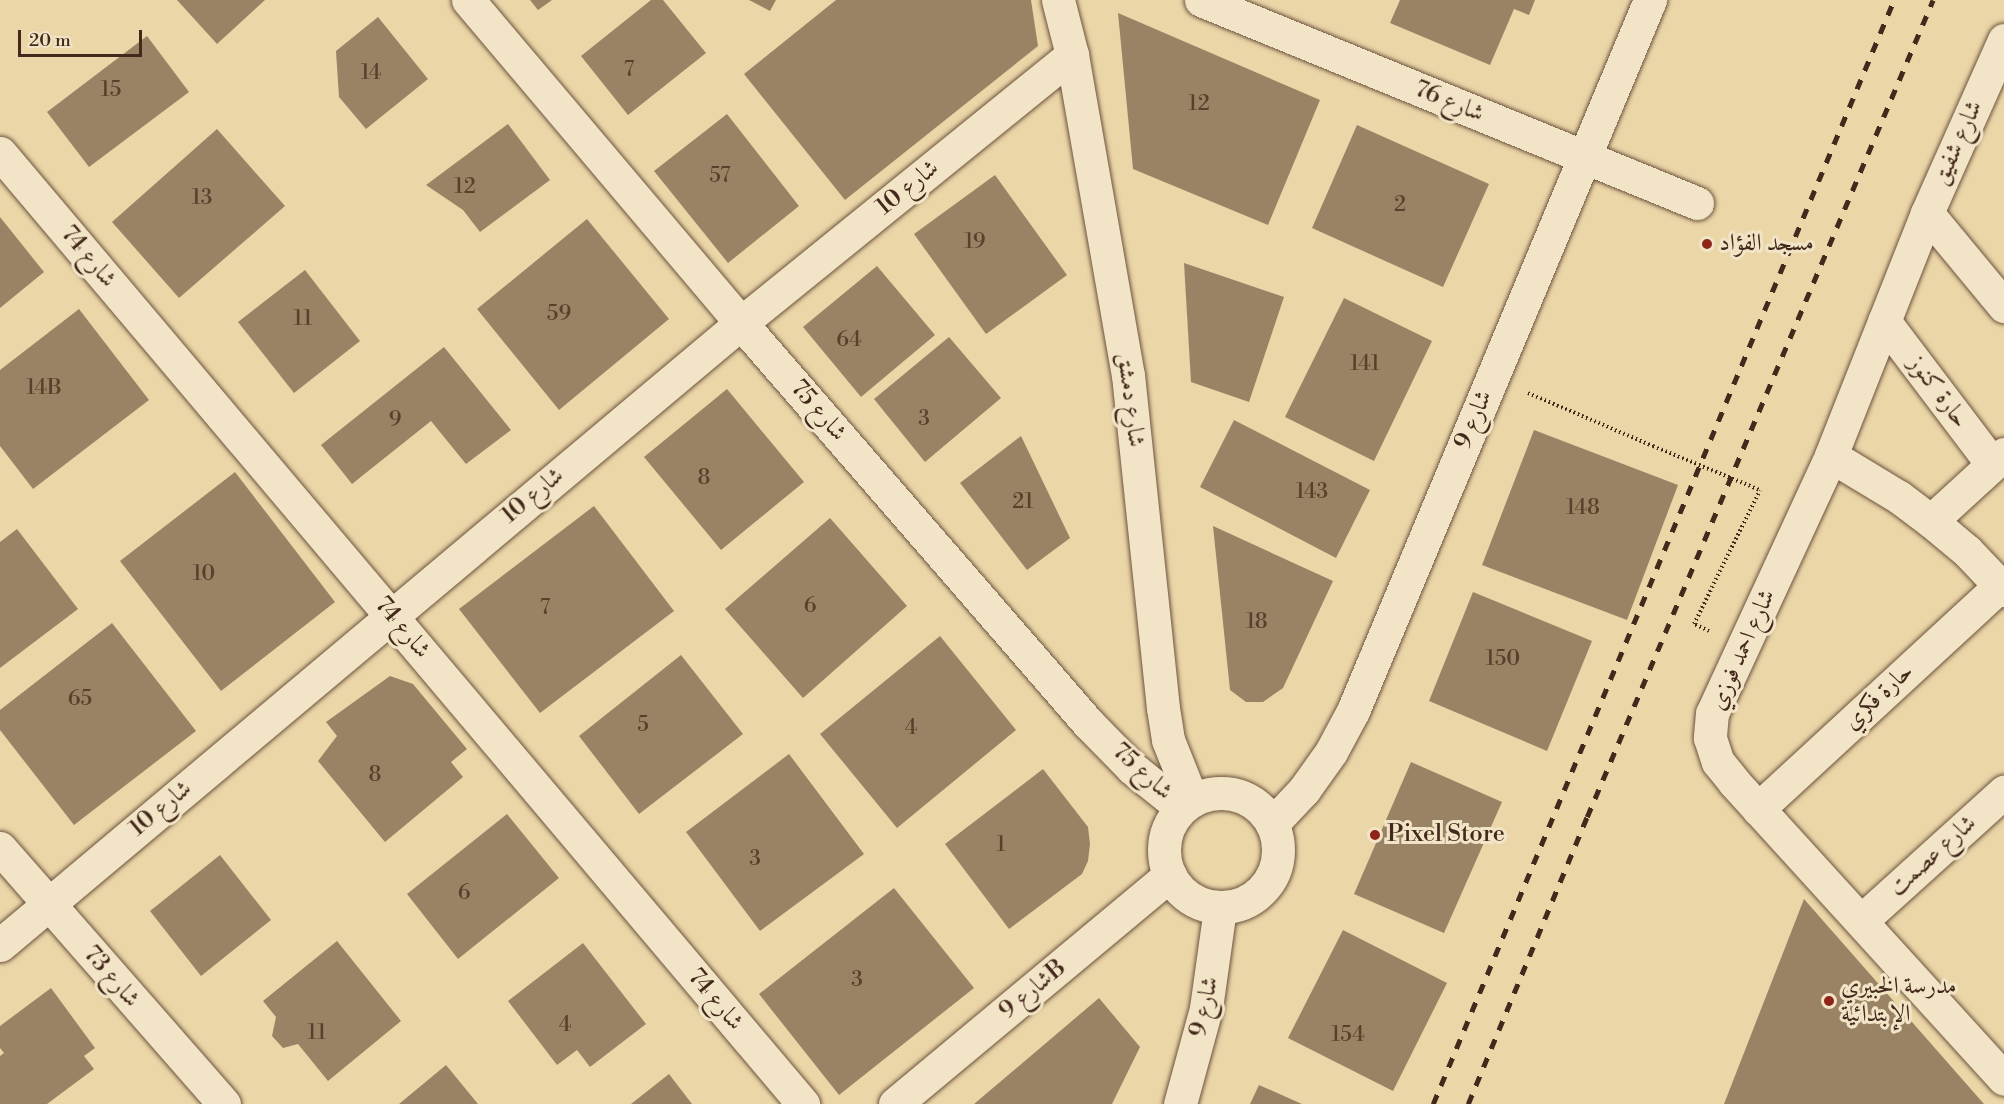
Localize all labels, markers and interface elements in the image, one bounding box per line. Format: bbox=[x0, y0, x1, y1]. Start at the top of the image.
scale bar bbox=[21, 18, 146, 56]
text: 20 m bbox=[29, 29, 71, 52]
house number: 7 bbox=[624, 57, 634, 83]
house number: 14 bbox=[361, 60, 381, 86]
street label: شارع 76 bbox=[1410, 75, 1488, 129]
house number: 15 bbox=[101, 77, 121, 103]
house number: 12 bbox=[1188, 91, 1210, 117]
street label: شارع شفيق bbox=[1927, 96, 1989, 190]
street label: شارع 10 bbox=[871, 154, 945, 222]
house number: 57 bbox=[709, 163, 731, 189]
house number: 12 bbox=[454, 174, 476, 200]
house number: 13 bbox=[192, 185, 212, 211]
house number: 2 bbox=[1394, 192, 1406, 218]
street label: شارع 74 bbox=[54, 220, 122, 294]
house number: 19 bbox=[964, 229, 986, 255]
place label: مسجد الفؤاد bbox=[1719, 230, 1814, 258]
marker: مسجد الفؤاد bbox=[1700, 237, 1714, 251]
house number: 59 bbox=[547, 301, 571, 327]
house number: 11 bbox=[294, 306, 312, 332]
house number: 64 bbox=[836, 327, 862, 353]
street label: حارة كنوز bbox=[1902, 350, 1974, 434]
street label: شارع دمشق bbox=[1110, 351, 1150, 449]
house number: 141 bbox=[1350, 351, 1380, 377]
house number: 14B bbox=[26, 375, 62, 401]
street label: شارع 75 bbox=[784, 375, 852, 447]
street label: شارع 9 bbox=[1449, 386, 1499, 454]
house number: 3 bbox=[918, 406, 930, 432]
house number: 9 bbox=[389, 407, 401, 433]
street label: شارع 10 bbox=[496, 462, 570, 530]
house number: 8 bbox=[698, 465, 710, 491]
house number: 143 bbox=[1296, 479, 1328, 505]
house number: 21 bbox=[1012, 489, 1034, 515]
house number: 148 bbox=[1566, 495, 1600, 521]
house number: 10 bbox=[193, 561, 215, 587]
street label: شارع احمد فوزي bbox=[1704, 585, 1782, 715]
street label: شارع 74 bbox=[368, 591, 436, 665]
house number: 6 bbox=[804, 593, 816, 619]
house number: 7 bbox=[540, 595, 550, 621]
house number: 18 bbox=[1246, 609, 1268, 635]
house number: 150 bbox=[1486, 646, 1520, 672]
street label: حارة فكري bbox=[1838, 658, 1920, 736]
house number: 65 bbox=[68, 686, 92, 712]
house number: 5 bbox=[637, 712, 649, 738]
house number: 4 bbox=[905, 715, 917, 741]
street label: شارع 75 bbox=[1106, 737, 1178, 807]
house number: 8 bbox=[369, 762, 381, 788]
street label: شارع 10 bbox=[124, 775, 198, 843]
street label: شارع عصمت bbox=[1883, 809, 1983, 903]
place label: Pixel Store bbox=[1387, 821, 1505, 849]
marker: Pixel Store bbox=[1368, 828, 1382, 842]
house number: 1 bbox=[996, 832, 1006, 858]
house number: 3 bbox=[749, 846, 761, 872]
house number: 6 bbox=[458, 880, 470, 906]
street label: شارع 73 bbox=[77, 940, 145, 1014]
street label: شارع 9B bbox=[994, 954, 1072, 1026]
street label: شارع 74 bbox=[681, 963, 749, 1037]
house number: 3 bbox=[851, 967, 863, 993]
place label: مدرسة الخبيري الإبتدائية bbox=[1841, 973, 1957, 1029]
street label: شارع 9 bbox=[1185, 974, 1225, 1040]
marker: مدرسة الخبيري الإبتدائية bbox=[1822, 994, 1836, 1008]
house number: 4 bbox=[559, 1012, 571, 1038]
house number: 11 bbox=[308, 1020, 326, 1046]
house number: 154 bbox=[1331, 1022, 1365, 1048]

